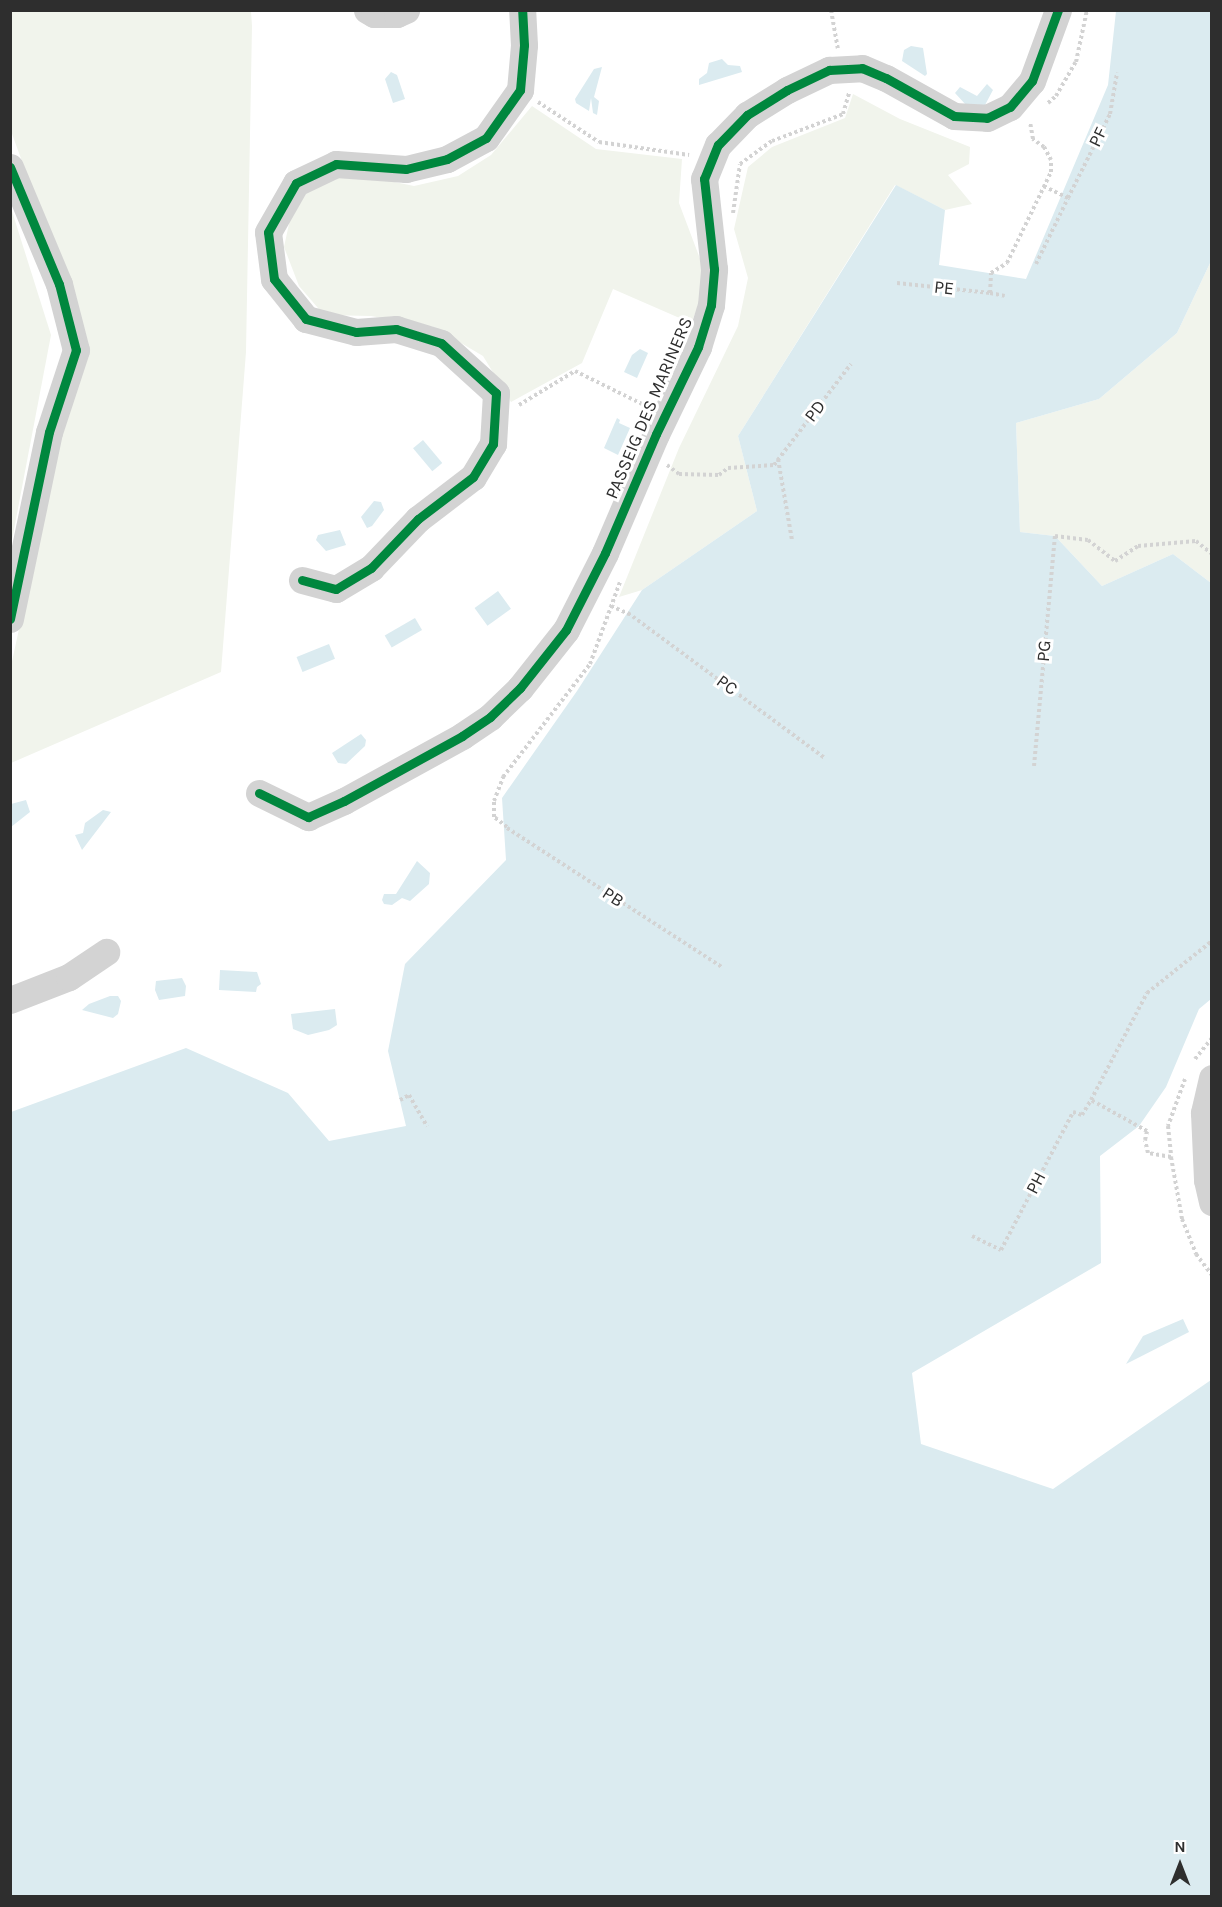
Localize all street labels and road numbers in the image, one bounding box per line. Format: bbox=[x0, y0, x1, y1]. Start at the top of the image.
street label: PF bbox=[1084, 124, 1112, 150]
street label: PE bbox=[933, 276, 955, 300]
street label: PASSEIG DES MARINERS bbox=[601, 314, 697, 502]
street label: PD bbox=[800, 396, 830, 426]
street label: PG bbox=[1032, 639, 1056, 663]
street label: PC bbox=[712, 670, 742, 700]
street label: PB bbox=[598, 882, 628, 912]
street label: PH bbox=[1021, 1168, 1051, 1198]

